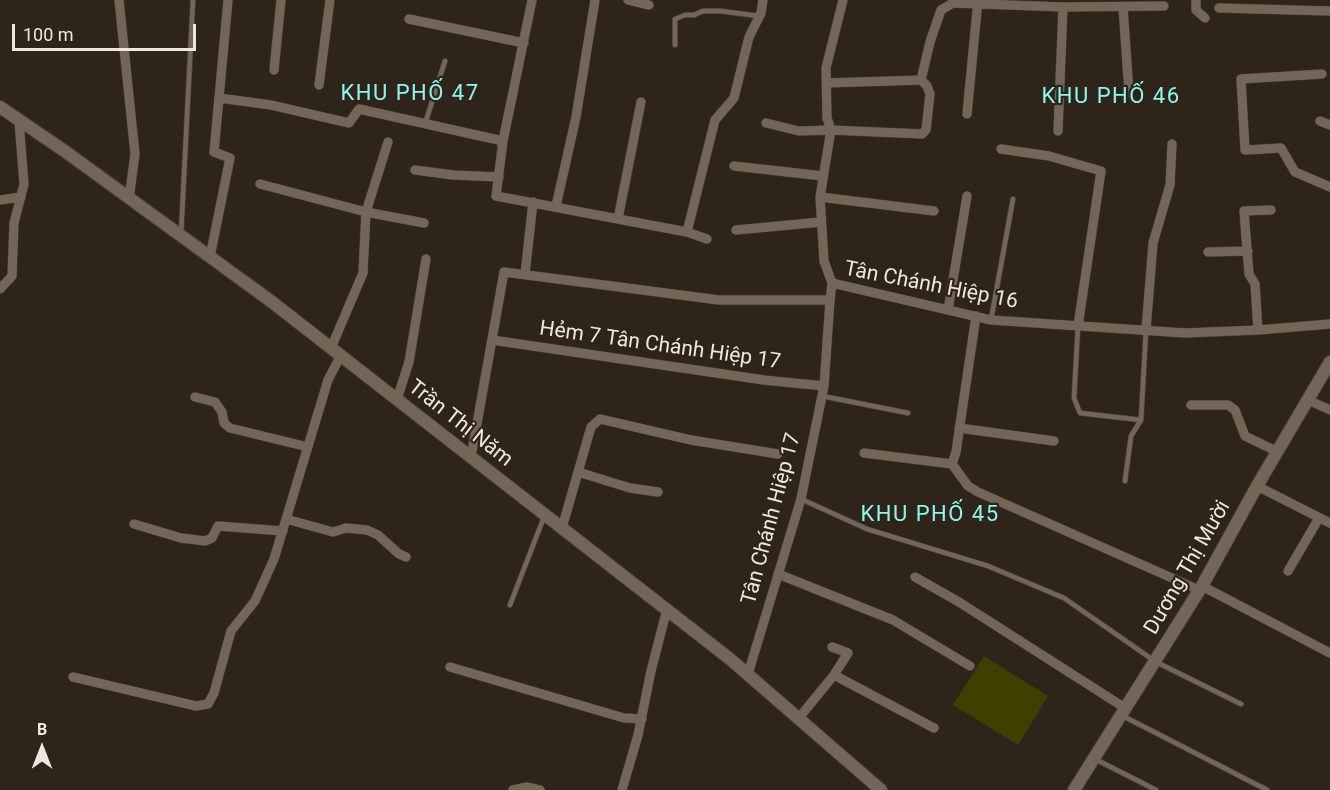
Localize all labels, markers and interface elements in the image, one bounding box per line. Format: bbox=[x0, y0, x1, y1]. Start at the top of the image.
scale bar bbox=[15, 12, 200, 50]
text: 100 m bbox=[23, 24, 74, 45]
district label: KHU PHỐ 47 bbox=[340, 81, 480, 107]
district label: KHU PHỐ 46 bbox=[1041, 84, 1181, 110]
street label: Tân Chánh Hiệp 16 bbox=[842, 257, 1020, 315]
street label: Hẻm 7 Tân Chánh Hiệp 17 bbox=[538, 317, 782, 375]
street label: Trần Thị Năm bbox=[403, 375, 517, 473]
street label: Tân Chánh Hiệp 17 bbox=[737, 431, 807, 607]
street label: Dương Thị Mười bbox=[1140, 497, 1236, 639]
district label: KHU PHỐ 45 bbox=[860, 502, 1000, 528]
north arrow bbox=[12, 718, 72, 778]
text: B bbox=[37, 720, 47, 739]

